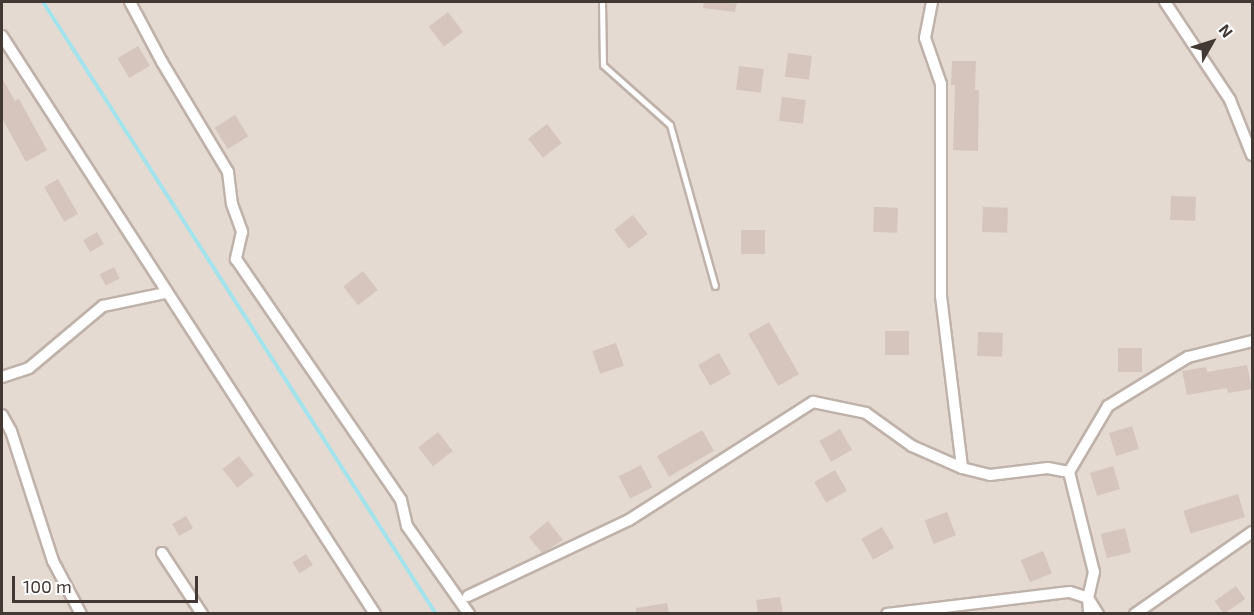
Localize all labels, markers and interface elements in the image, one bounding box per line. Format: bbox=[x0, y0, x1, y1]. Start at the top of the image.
north arrow bbox=[1182, 12, 1242, 72]
text: N bbox=[1215, 20, 1237, 41]
scale bar bbox=[15, 564, 201, 602]
text: 100 m bbox=[23, 575, 72, 597]

